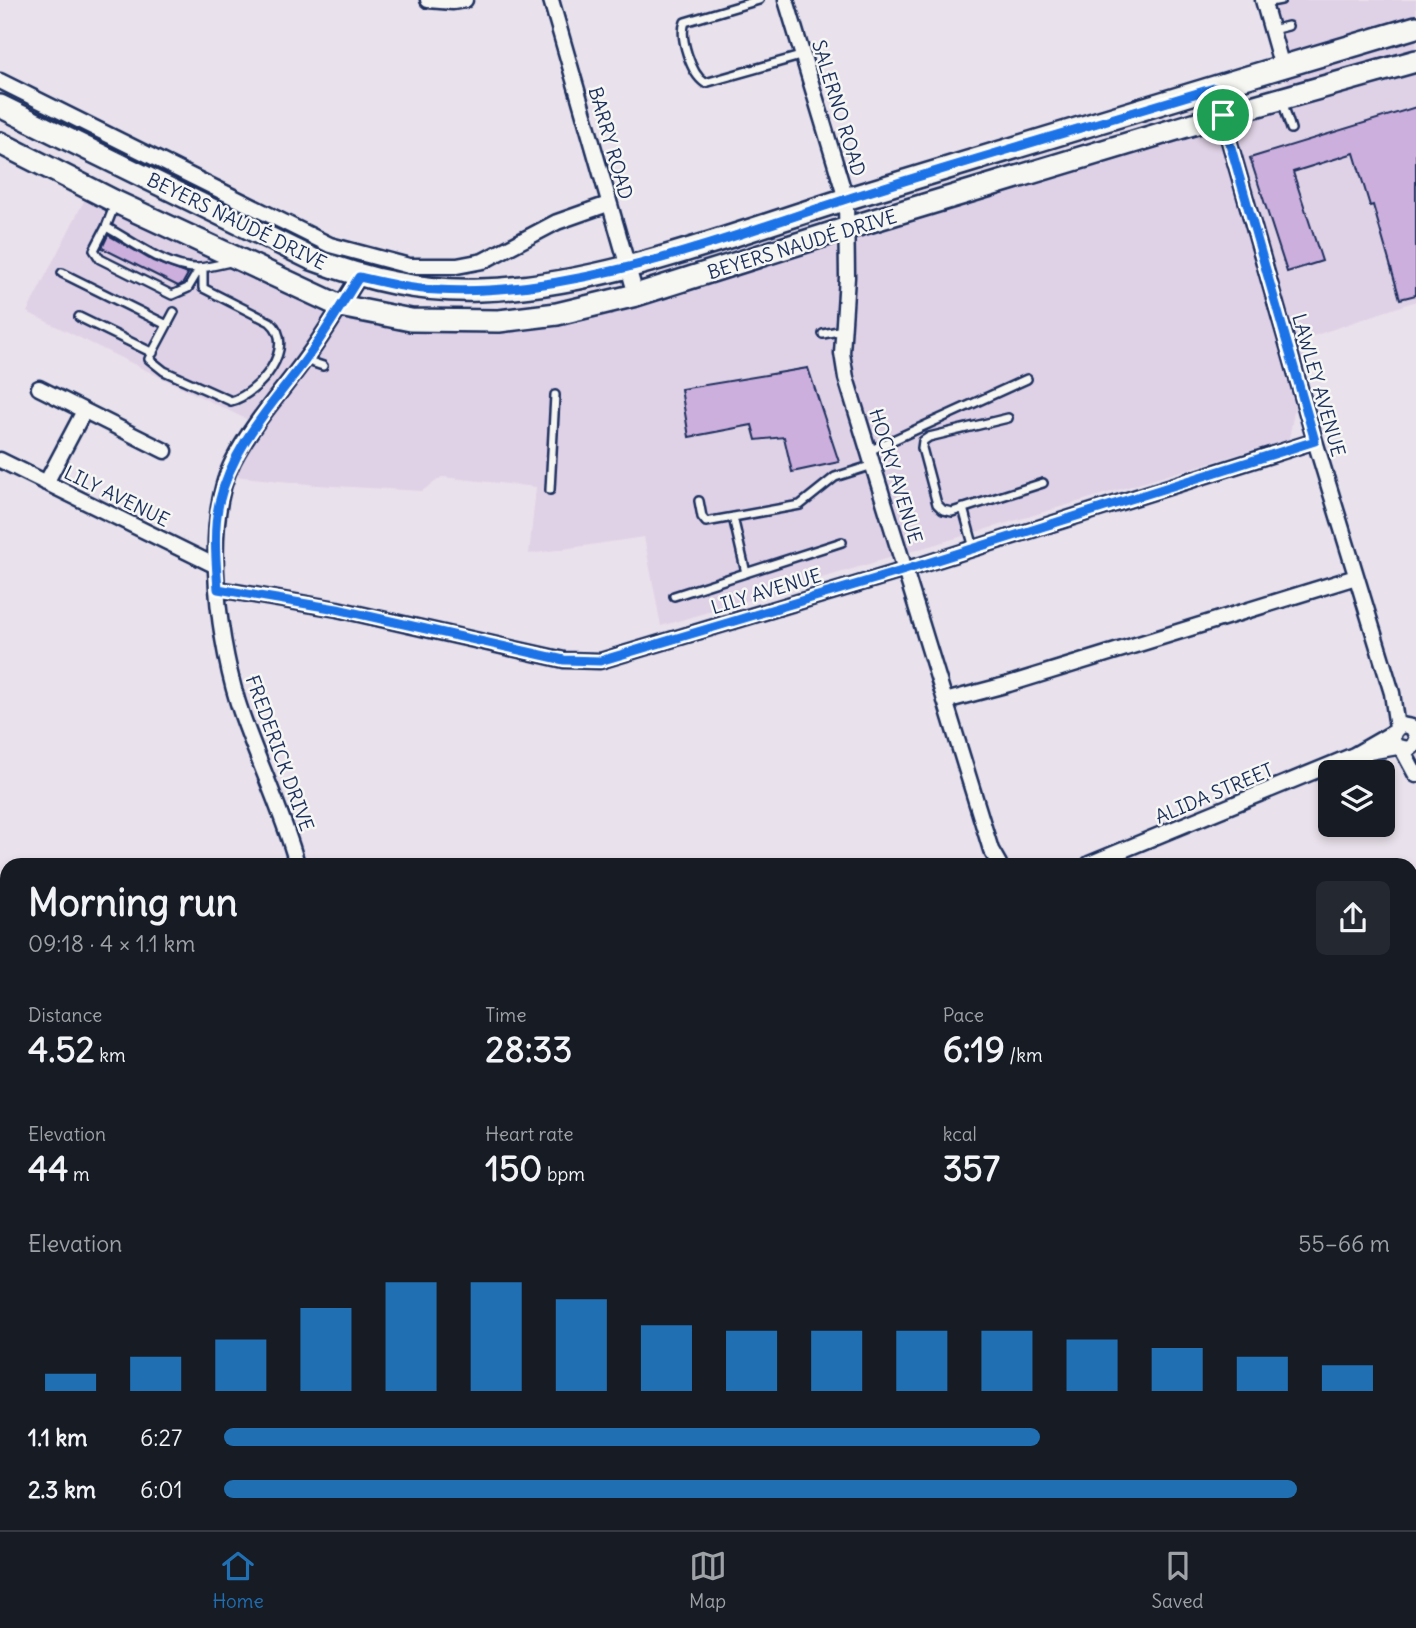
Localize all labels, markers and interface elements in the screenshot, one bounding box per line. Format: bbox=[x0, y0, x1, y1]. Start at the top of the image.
street label: SALERNO ROAD bbox=[807, 37, 871, 179]
street label: BARRY ROAD bbox=[583, 84, 639, 202]
pin bbox=[1193, 85, 1253, 145]
icon: arrive bbox=[1204, 96, 1242, 134]
street label: BEYERS NAUDÉ DRIVE bbox=[143, 167, 331, 275]
street label: BEYERS NAUDÉ DRIVE bbox=[704, 204, 900, 284]
street label: LAWLEY AVENUE bbox=[1287, 311, 1351, 459]
street label: HOCKY AVENUE bbox=[864, 406, 928, 546]
street label: LILY AVENUE bbox=[60, 460, 174, 532]
street label: LILY AVENUE bbox=[708, 563, 824, 619]
street label: FREDERICK DRIVE bbox=[241, 672, 319, 834]
street label: ALIDA STREET bbox=[1151, 757, 1277, 829]
map controls bbox=[1318, 760, 1395, 837]
button: layers bbox=[1318, 760, 1395, 837]
text: Morning run bbox=[28, 879, 238, 926]
button: share bbox=[1316, 881, 1390, 955]
text: 09:18 · 4 × 1.1 km bbox=[28, 929, 195, 958]
text: Distance bbox=[28, 1003, 102, 1027]
text: Time bbox=[485, 1003, 526, 1027]
text: Pace bbox=[943, 1003, 984, 1027]
text: 4.52 bbox=[28, 1027, 95, 1071]
text: 28:33 bbox=[485, 1027, 572, 1071]
text: 6:19 bbox=[943, 1027, 1005, 1071]
text: km bbox=[95, 1043, 126, 1067]
text: /km bbox=[1005, 1043, 1043, 1067]
text: Elevation bbox=[28, 1122, 106, 1146]
text: Heart rate bbox=[485, 1122, 573, 1146]
text: kcal bbox=[943, 1122, 977, 1146]
text: 44 bbox=[28, 1146, 68, 1190]
text: 150 bbox=[485, 1146, 542, 1190]
text: 357 bbox=[943, 1146, 1000, 1190]
text: m bbox=[68, 1162, 90, 1186]
text: bpm bbox=[542, 1162, 585, 1186]
text: Elevation bbox=[28, 1229, 122, 1258]
text: 55–66 m bbox=[1298, 1229, 1390, 1258]
text: 1.1 km bbox=[28, 1423, 87, 1452]
text: 6:27 bbox=[140, 1423, 182, 1452]
text: 2.3 km bbox=[28, 1475, 96, 1504]
text: 6:01 bbox=[140, 1475, 183, 1504]
tab: Home bbox=[212, 1547, 264, 1613]
tab: Map bbox=[689, 1547, 727, 1613]
tab: Saved bbox=[1152, 1547, 1204, 1613]

